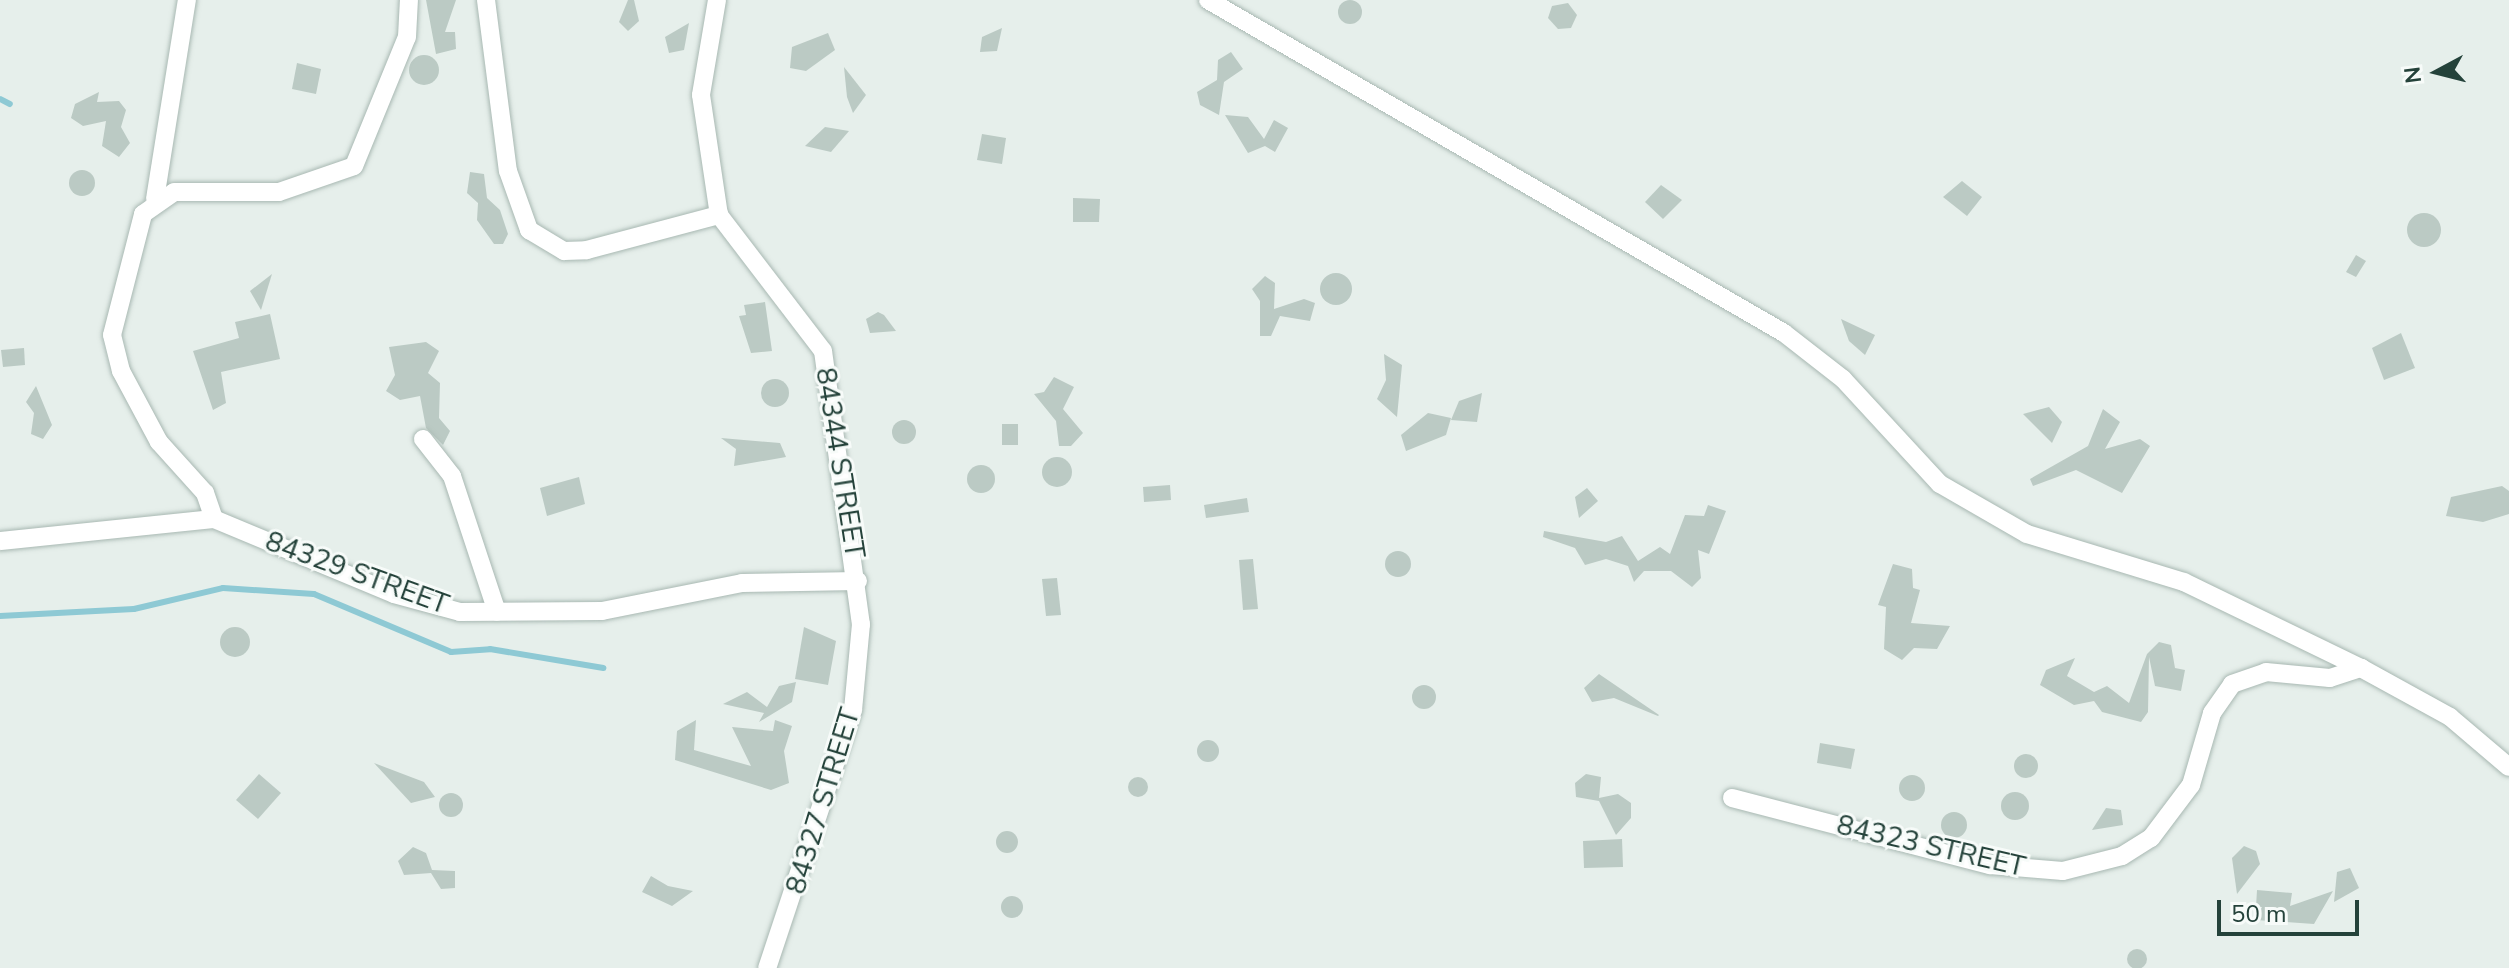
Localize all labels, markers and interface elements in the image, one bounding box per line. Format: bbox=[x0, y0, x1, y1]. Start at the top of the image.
north arrow bbox=[2397, 32, 2477, 112]
text: N bbox=[2397, 65, 2429, 85]
street label: 84344 STREET bbox=[808, 365, 872, 561]
street label: 84329 STREET bbox=[261, 524, 453, 622]
street label: 84327 STREET bbox=[779, 704, 867, 898]
street label: 84323 STREET bbox=[1833, 808, 2029, 884]
scale bar bbox=[2221, 884, 2363, 934]
text: 50 m bbox=[2231, 898, 2287, 930]

